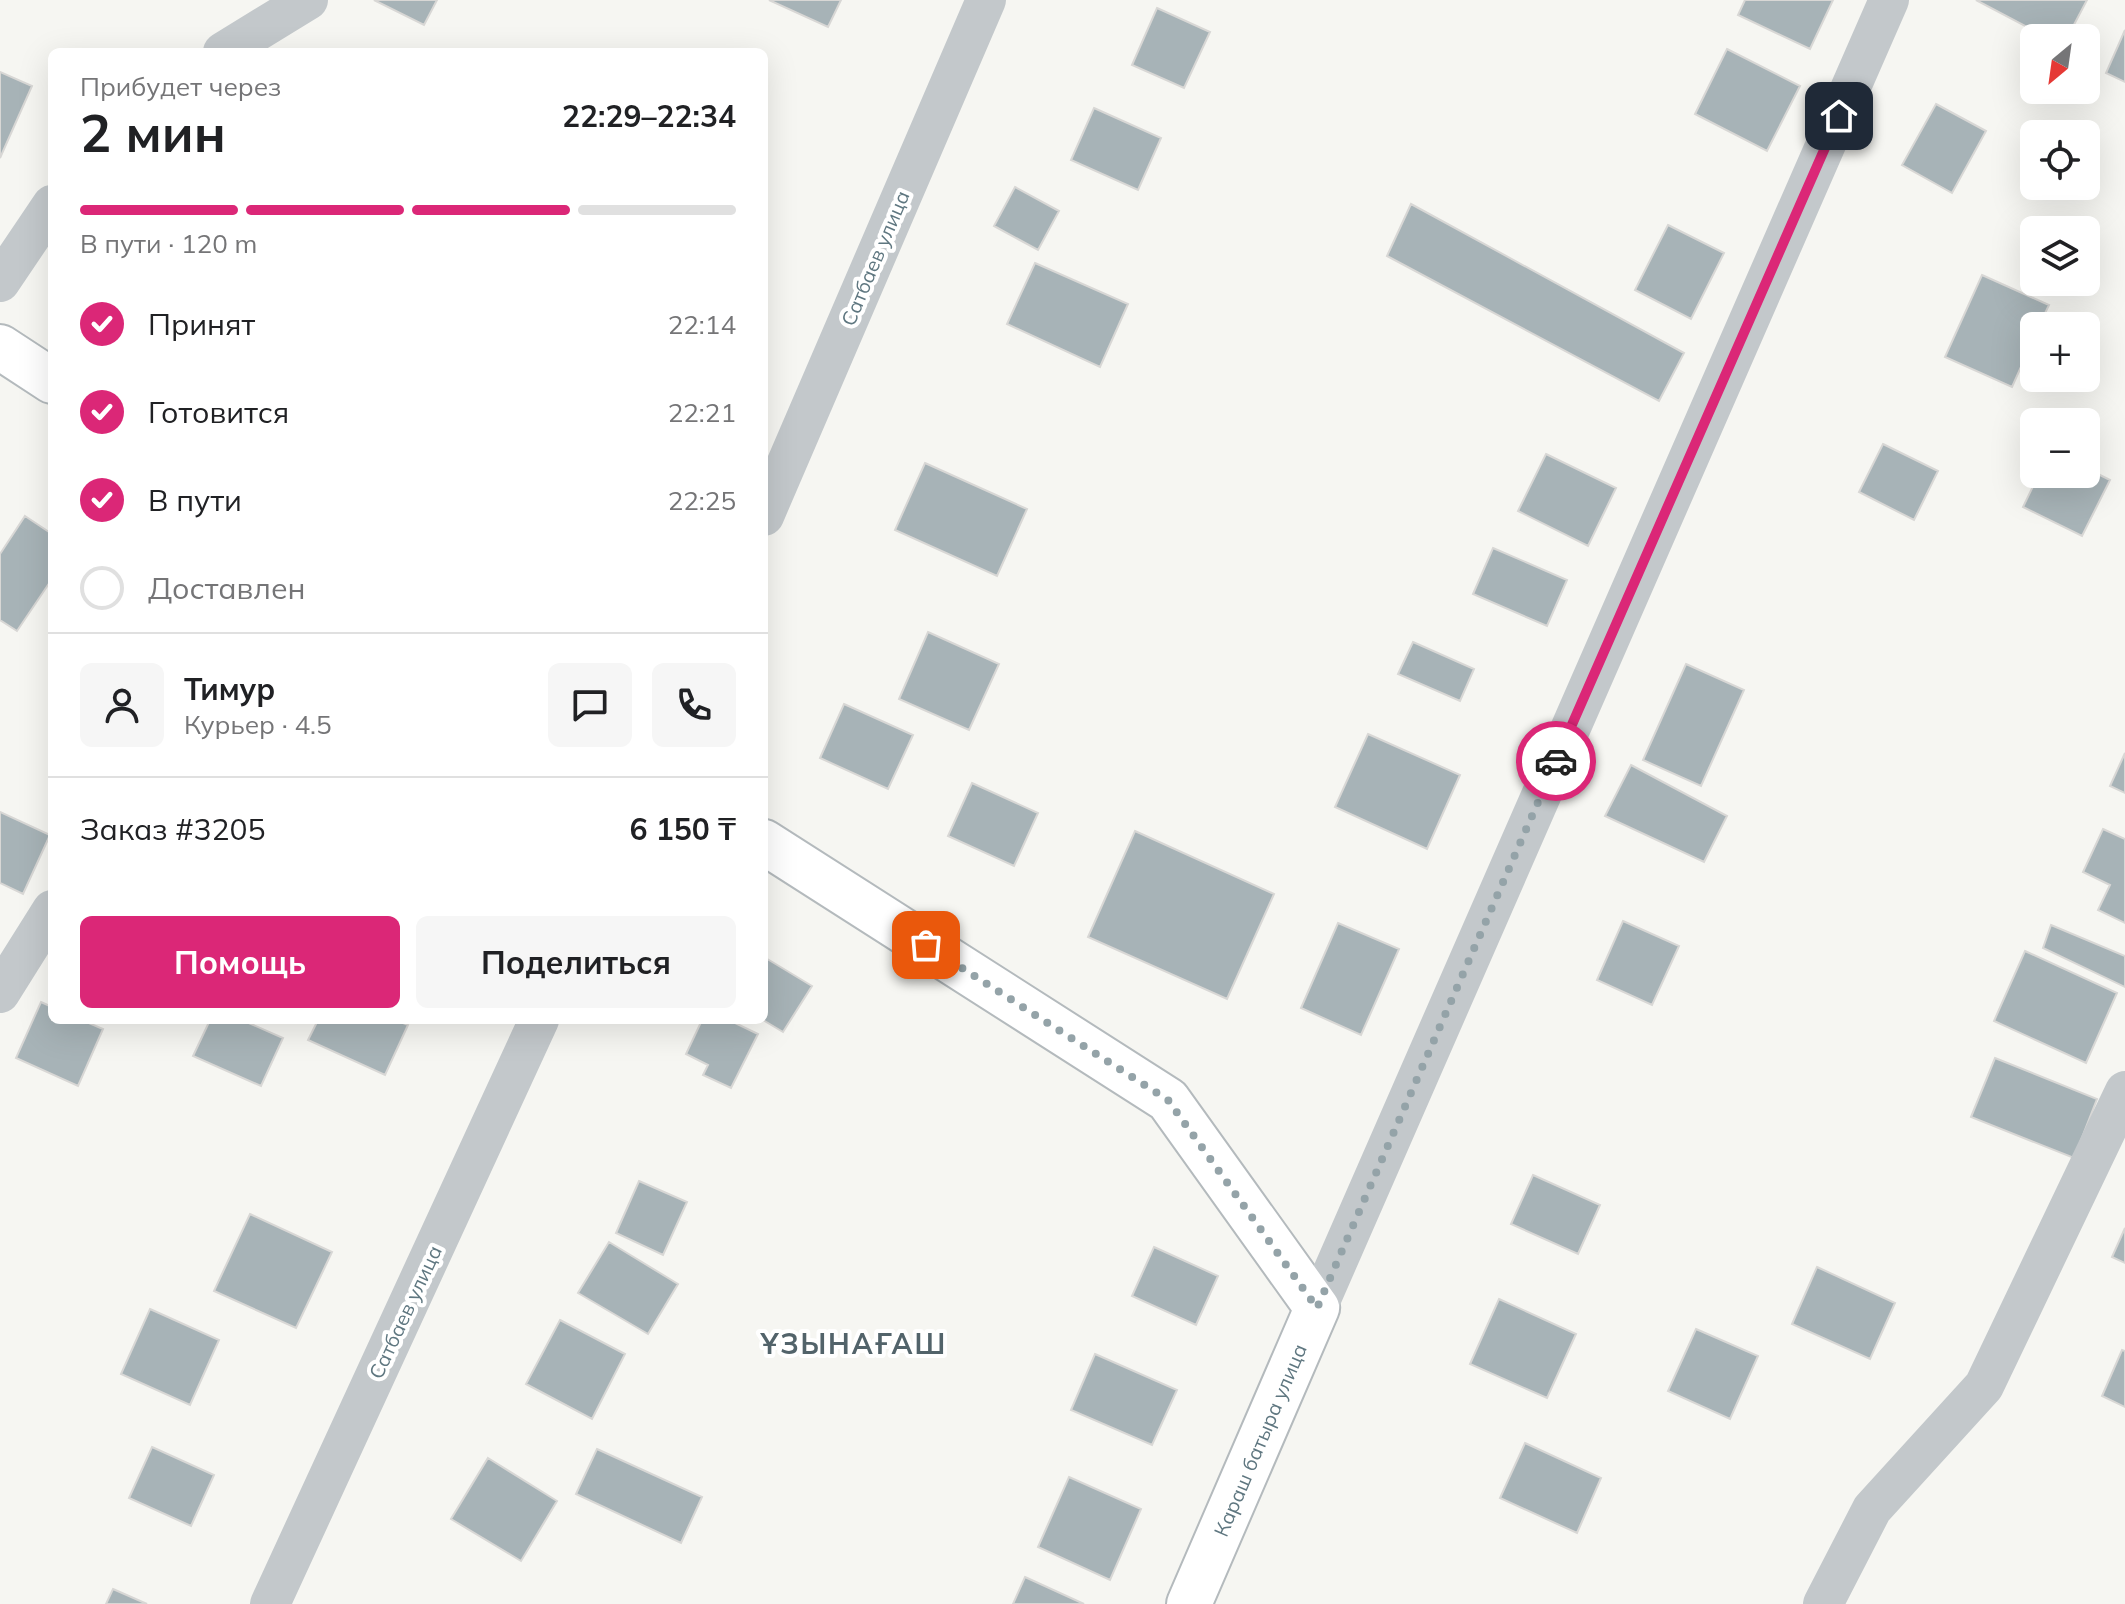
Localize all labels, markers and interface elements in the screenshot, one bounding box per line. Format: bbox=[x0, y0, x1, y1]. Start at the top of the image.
north arrow bbox=[2020, 24, 2100, 104]
map controls bbox=[2020, 24, 2100, 488]
text: Прибудет через bbox=[80, 70, 281, 103]
pin bbox=[1805, 82, 1873, 150]
icon: home bbox=[1817, 94, 1861, 138]
text: 22:29–22:34 bbox=[562, 97, 736, 135]
text: 2 мин bbox=[80, 100, 226, 165]
button: locate bbox=[2020, 120, 2100, 200]
street label: Сатбаев улица bbox=[835, 187, 915, 329]
button: layers bbox=[2020, 216, 2100, 296]
text: В пути · 120 m bbox=[80, 227, 257, 260]
icon: check bbox=[80, 302, 124, 346]
text: Принят bbox=[148, 305, 255, 343]
text: 22:14 bbox=[668, 308, 736, 341]
button: + bbox=[2020, 312, 2100, 392]
icon: check bbox=[80, 390, 124, 434]
text: Готовится bbox=[148, 393, 289, 431]
text: 22:21 bbox=[668, 396, 736, 429]
button: − bbox=[2020, 408, 2100, 488]
icon: check bbox=[80, 478, 124, 522]
text: В пути bbox=[148, 481, 242, 519]
text: 22:25 bbox=[668, 484, 736, 517]
text: Доставлен bbox=[148, 569, 306, 607]
button: person bbox=[80, 663, 164, 747]
button: chat bbox=[548, 663, 632, 747]
button: phone bbox=[652, 663, 736, 747]
text: Тимур bbox=[184, 670, 275, 708]
text: Курьер · 4.5 bbox=[184, 708, 332, 741]
courier bbox=[1516, 721, 1596, 801]
icon: car bbox=[1534, 739, 1578, 783]
text: Заказ #3205 bbox=[80, 810, 265, 848]
text: 6 150 ₸ bbox=[630, 810, 736, 848]
pin bbox=[892, 911, 960, 979]
button: Помощь bbox=[80, 916, 400, 1008]
button: Поделиться bbox=[416, 916, 736, 1008]
icon: bag bbox=[904, 923, 948, 967]
street label: Сатбаев улица bbox=[363, 1241, 447, 1383]
district label: ҰЗЫНАҒАШ bbox=[760, 1326, 947, 1361]
street label: Караш батыра улица bbox=[1208, 1340, 1312, 1540]

